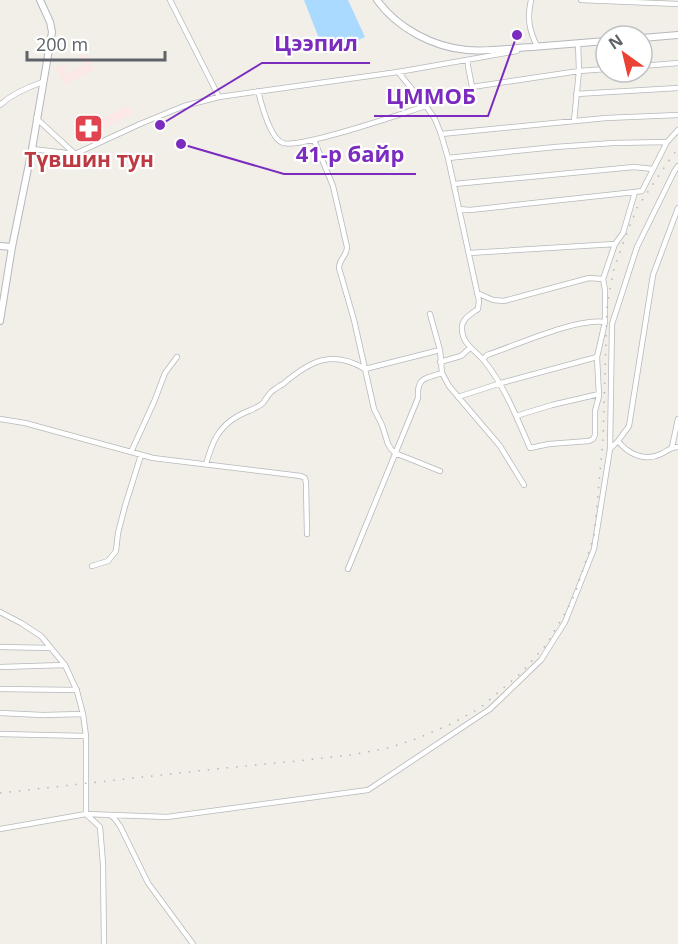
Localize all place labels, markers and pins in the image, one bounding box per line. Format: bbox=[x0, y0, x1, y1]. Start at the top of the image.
callout: Цээпил bbox=[262, 23, 370, 63]
callout: ЦММОБ bbox=[374, 76, 488, 116]
pharmacy icon: Түвшин тун bbox=[73, 112, 105, 144]
callout: 41-р байр bbox=[284, 134, 416, 174]
place label: Түвшин тун bbox=[24, 145, 154, 173]

